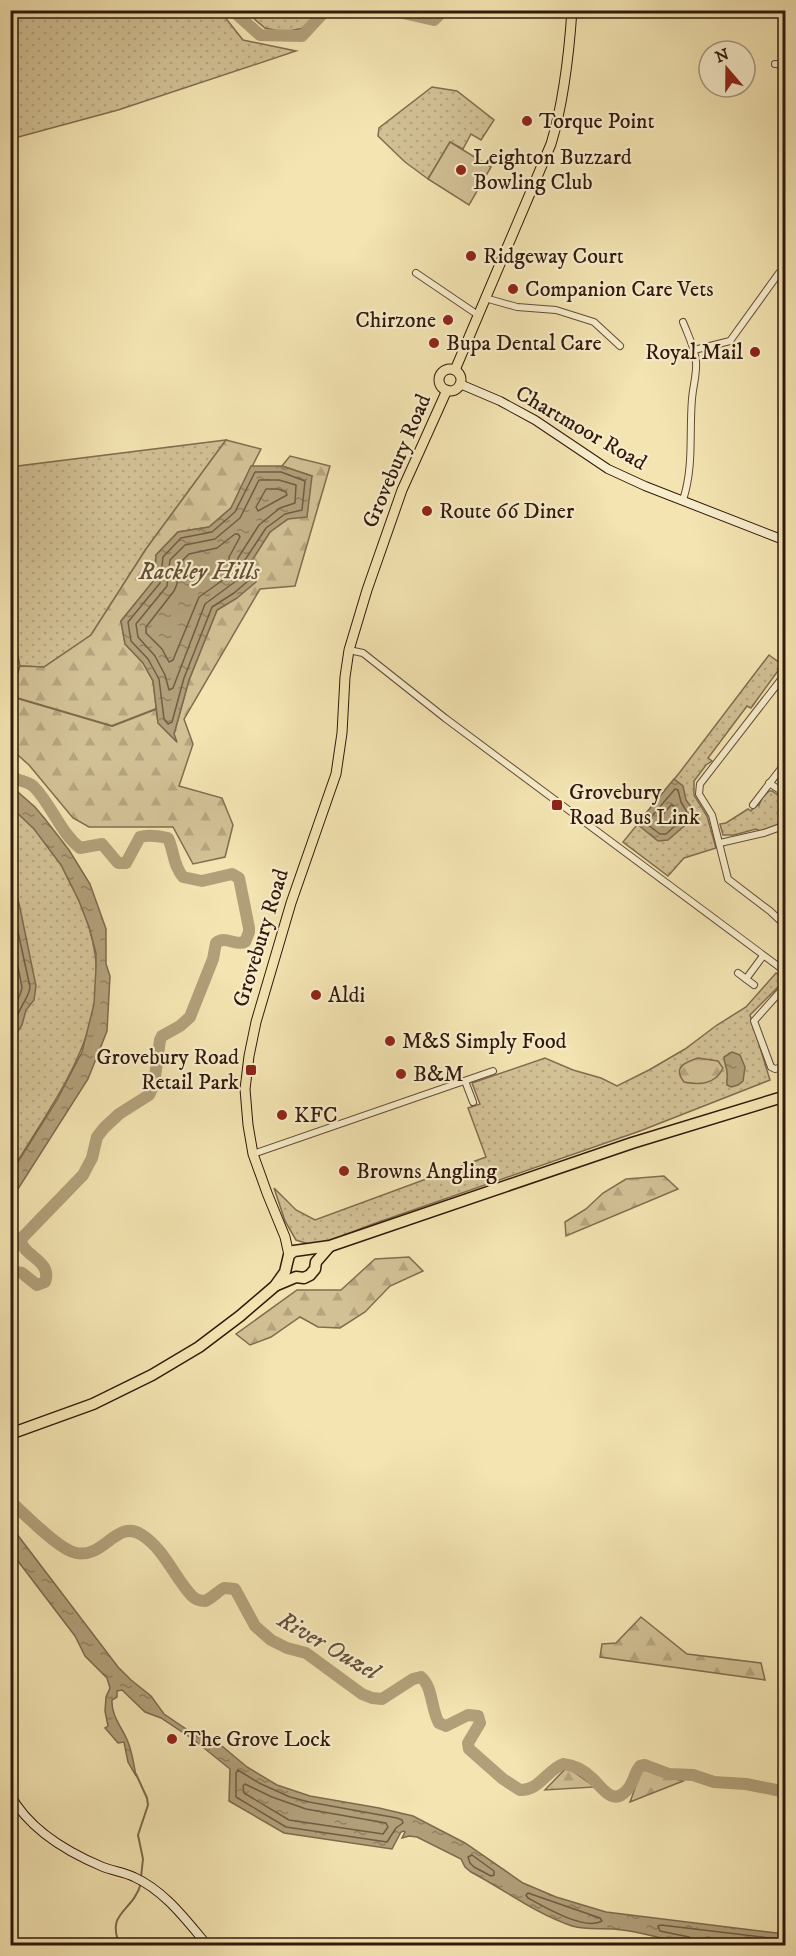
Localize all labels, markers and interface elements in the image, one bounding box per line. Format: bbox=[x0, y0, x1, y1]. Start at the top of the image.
north arrow bbox=[697, 39, 757, 99]
text: N bbox=[713, 44, 732, 67]
place label: Torque Point bbox=[539, 108, 655, 135]
marker: Torque Point bbox=[520, 114, 534, 128]
place label: Leighton Buzzard Bowling Club bbox=[473, 144, 632, 196]
marker: Leighton Buzzard Bowling Club bbox=[454, 163, 468, 177]
place label: Ridgeway Court bbox=[483, 243, 624, 270]
marker: Ridgeway Court bbox=[464, 249, 478, 263]
place label: Companion Care Vets bbox=[525, 276, 714, 303]
marker: Companion Care Vets bbox=[506, 282, 520, 296]
place label: Chirzone bbox=[355, 307, 436, 334]
marker: Chirzone bbox=[441, 313, 455, 327]
place label: Bupa Dental Care bbox=[446, 330, 602, 357]
marker: Bupa Dental Care bbox=[427, 336, 441, 350]
place label: Royal Mail bbox=[645, 339, 743, 366]
marker: Royal Mail bbox=[748, 345, 762, 359]
street label: Chartmoor Road bbox=[511, 380, 651, 476]
street label: Grovebury Road bbox=[357, 390, 437, 532]
place label: Route 66 Diner bbox=[439, 498, 575, 525]
marker: Route 66 Diner bbox=[420, 504, 434, 518]
water label: Rackley Hills bbox=[138, 557, 260, 587]
place label: Grovebury Road Bus Link bbox=[569, 779, 700, 831]
marker: Grovebury Road Bus Link bbox=[550, 798, 564, 812]
street label: Grovebury Road bbox=[227, 866, 295, 1010]
place label: Aldi bbox=[328, 982, 365, 1009]
marker: Aldi bbox=[309, 988, 323, 1002]
place label: M&S Simply Food bbox=[402, 1028, 567, 1055]
marker: M&S Simply Food bbox=[383, 1034, 397, 1048]
place label: Grovebury Road Retail Park bbox=[96, 1044, 239, 1096]
place label: B&M bbox=[413, 1061, 464, 1088]
marker: Grovebury Road Retail Park bbox=[244, 1063, 258, 1077]
marker: B&M bbox=[394, 1067, 408, 1081]
place label: KFC bbox=[294, 1102, 338, 1129]
marker: KFC bbox=[275, 1108, 289, 1122]
place label: Browns Angling bbox=[356, 1158, 497, 1185]
marker: Browns Angling bbox=[337, 1164, 351, 1178]
water label: River Ouzel bbox=[271, 1604, 386, 1688]
place label: The Grove Lock bbox=[184, 1726, 331, 1753]
marker: The Grove Lock bbox=[165, 1732, 179, 1746]

